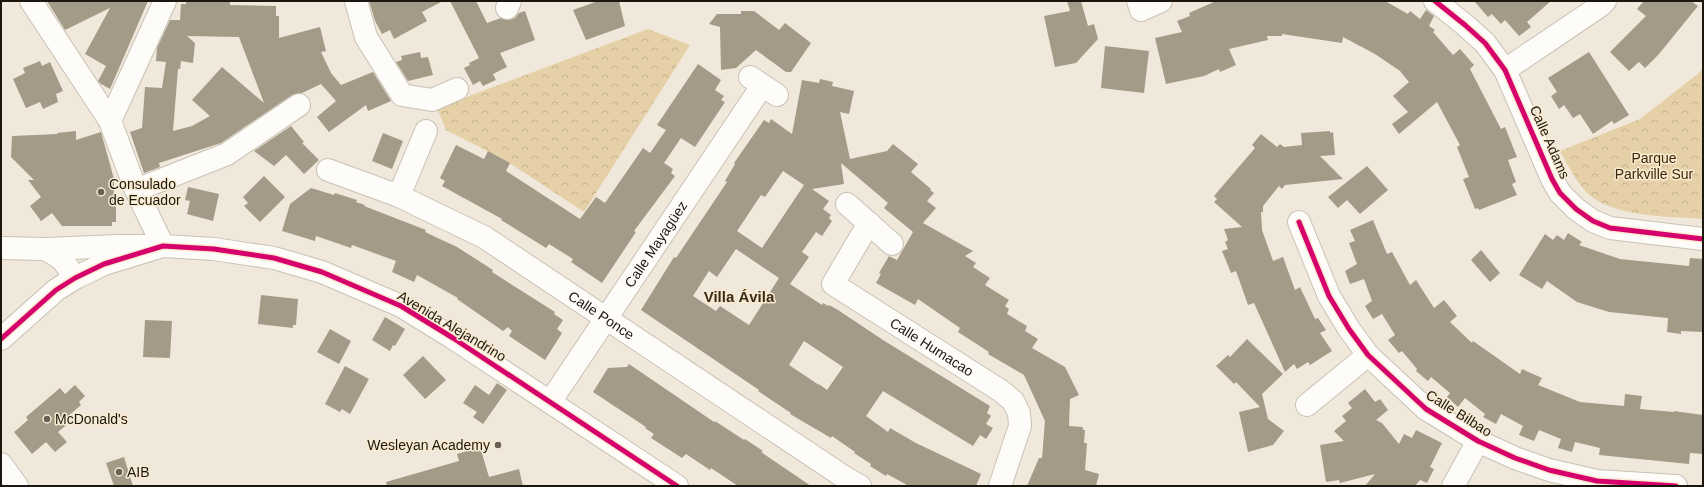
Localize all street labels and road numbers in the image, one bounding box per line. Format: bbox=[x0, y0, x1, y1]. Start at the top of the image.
street label: Calle Adams bbox=[1527, 103, 1573, 181]
street label: Calle Mayagüez bbox=[621, 198, 690, 290]
street label: Avenida Alejandrino bbox=[395, 287, 509, 365]
street label: Calle Ponce bbox=[565, 288, 637, 343]
street label: Calle Humacao bbox=[887, 314, 977, 380]
street label: Calle Bilbao bbox=[1423, 386, 1495, 440]

